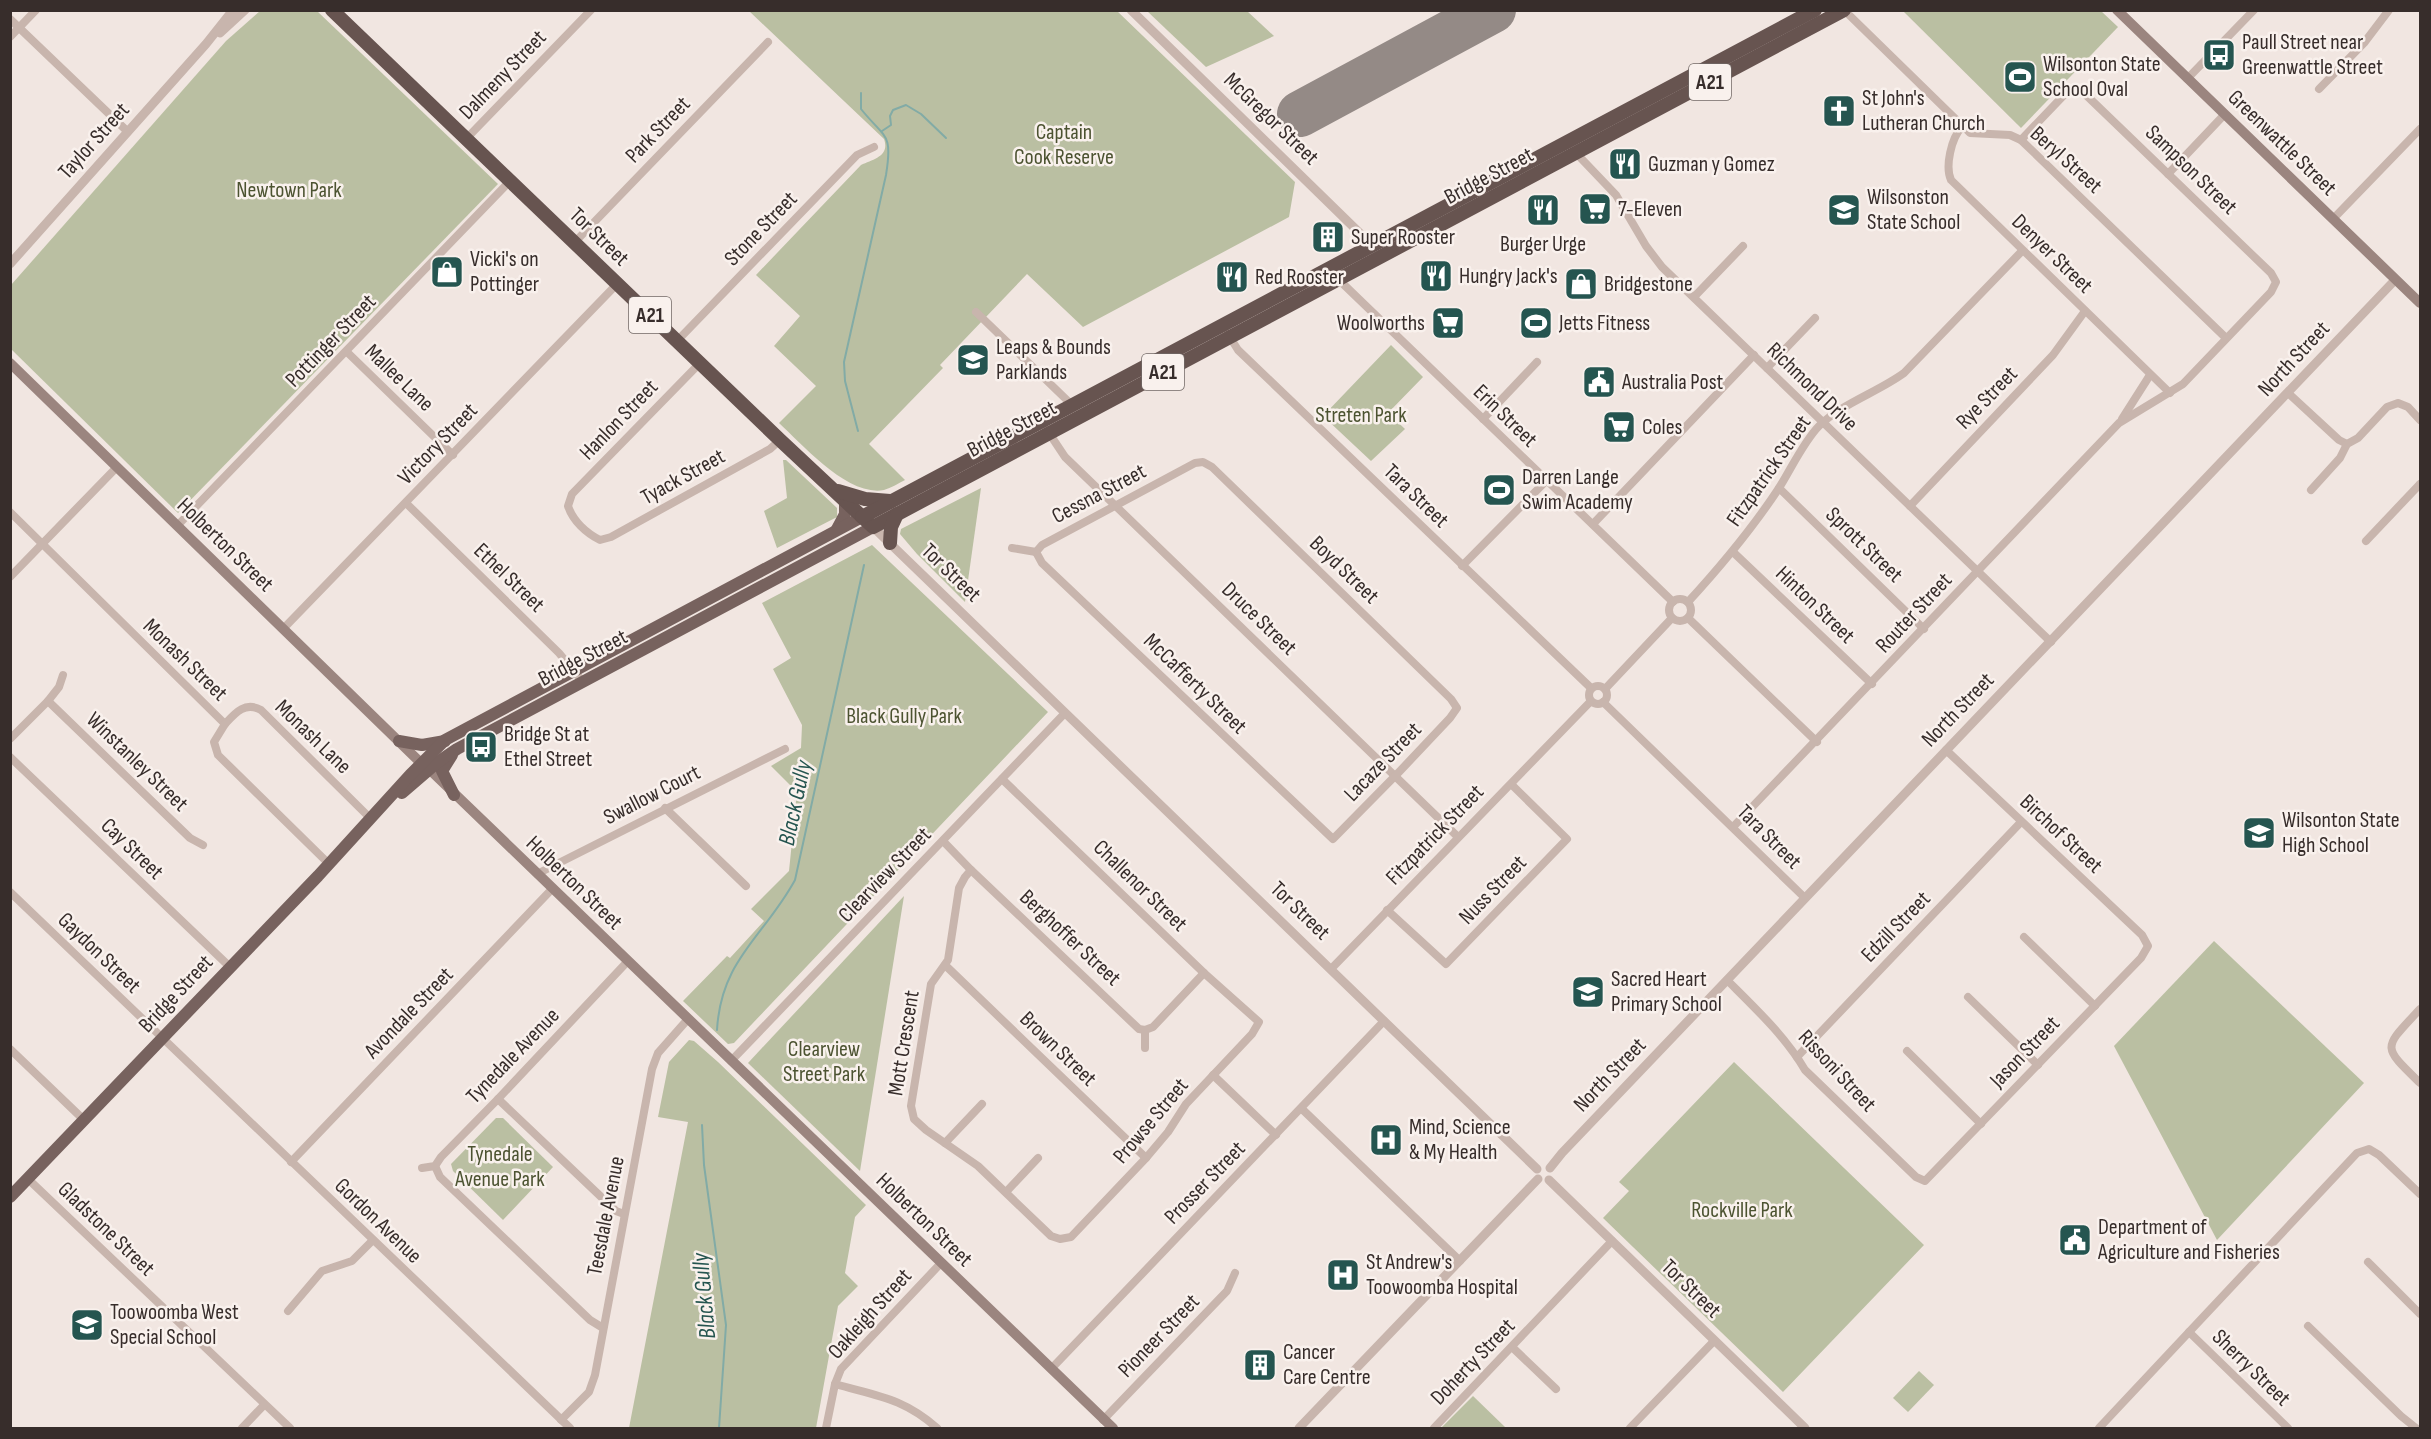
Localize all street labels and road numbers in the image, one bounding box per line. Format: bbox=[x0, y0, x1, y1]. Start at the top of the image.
street label: Dalmeny Street bbox=[454, 24, 552, 125]
road number: A21 bbox=[1689, 64, 1731, 100]
street label: McGregor Street bbox=[1218, 67, 1324, 171]
street label: Greenwattle Street bbox=[2222, 84, 2342, 202]
street label: Park Street bbox=[620, 91, 696, 169]
street label: Taylor Street bbox=[53, 97, 136, 185]
street label: Sampson Street bbox=[2139, 119, 2243, 221]
street label: Beryl Street bbox=[2024, 121, 2108, 200]
street label: Bridge Street bbox=[1440, 141, 1538, 211]
street label: Stone Street bbox=[719, 186, 803, 272]
street label: Tor Street bbox=[563, 202, 635, 272]
street label: Denyer Street bbox=[2006, 209, 2098, 299]
street label: Pottinger Street bbox=[280, 289, 382, 393]
road number: A21 bbox=[629, 297, 671, 333]
street label: North Street bbox=[2252, 316, 2336, 402]
street label: Richmond Drive bbox=[1761, 337, 1863, 437]
street label: Mallee Lane bbox=[359, 338, 439, 418]
road number: A21 bbox=[1142, 354, 1184, 390]
street label: Rye Street bbox=[1951, 361, 2024, 435]
street label: Hanlon Street bbox=[574, 374, 664, 466]
street label: Erin Street bbox=[1467, 379, 1543, 453]
street label: Bridge Street bbox=[963, 394, 1061, 464]
street label: Victory Street bbox=[392, 397, 484, 491]
street label: Fitzpatrick Street bbox=[1721, 410, 1817, 532]
street label: Tyack Street bbox=[636, 443, 730, 511]
street label: Cessna Street bbox=[1047, 458, 1151, 530]
street label: Tara Street bbox=[1378, 458, 1454, 534]
street label: Holberton Street bbox=[171, 492, 279, 598]
street label: Sprott Street bbox=[1820, 502, 1908, 589]
street label: Boyd Street bbox=[1304, 530, 1385, 610]
street label: Ethel Street bbox=[468, 538, 550, 619]
street label: Tor Street bbox=[915, 538, 987, 608]
street label: Hinton Street bbox=[1770, 561, 1860, 650]
street label: Router Street bbox=[1870, 567, 1958, 659]
street label: Druce Street bbox=[1216, 577, 1302, 661]
street label: Monash Street bbox=[137, 613, 233, 707]
street label: Bridge Street bbox=[534, 623, 632, 693]
street label: McCafferty Street bbox=[1138, 628, 1253, 740]
street label: North Street bbox=[1916, 667, 2000, 753]
street label: Monash Lane bbox=[269, 694, 357, 780]
street label: Winstanley Street bbox=[80, 707, 194, 818]
street label: Lacaze Street bbox=[1339, 716, 1428, 807]
street label: Swallow Court bbox=[599, 759, 705, 831]
street label: Fitzpatrick Street bbox=[1380, 779, 1490, 891]
street label: Birchof Street bbox=[2014, 789, 2108, 879]
street label: Tara Street bbox=[1731, 799, 1807, 875]
street label: Cay Street bbox=[95, 813, 169, 886]
street label: Clearview Street bbox=[833, 821, 937, 928]
street label: Holberton Street bbox=[520, 830, 628, 936]
street label: Challenor Street bbox=[1087, 834, 1193, 938]
street label: Nuss Street bbox=[1453, 850, 1533, 930]
street label: Tor Street bbox=[1264, 876, 1336, 946]
street label: Berghoffer Street bbox=[1014, 884, 1127, 992]
street label: Edzill Street bbox=[1856, 886, 1937, 968]
street label: Gaydon Street bbox=[52, 907, 146, 999]
street label: Bridge Street bbox=[133, 949, 219, 1039]
street label: Avondale Street bbox=[358, 962, 459, 1065]
street label: Mott Crescent bbox=[882, 988, 926, 1098]
street label: Tynedale Avenue bbox=[461, 1003, 565, 1109]
street label: Brown Street bbox=[1014, 1006, 1102, 1092]
street label: Jason Street bbox=[1984, 1010, 2066, 1094]
street label: Rissoni Street bbox=[1792, 1024, 1882, 1118]
street label: North Street bbox=[1568, 1032, 1652, 1118]
street label: Prowse Street bbox=[1107, 1073, 1195, 1169]
street label: Prosser Street bbox=[1159, 1136, 1251, 1230]
street label: Teesdale Avenue bbox=[581, 1154, 631, 1278]
street label: Holberton Street bbox=[870, 1167, 978, 1273]
street label: Gordon Avenue bbox=[329, 1173, 427, 1269]
street label: Gladstone Street bbox=[52, 1176, 160, 1282]
street label: Tor Street bbox=[1655, 1254, 1727, 1324]
street label: Oakleigh Street bbox=[822, 1263, 918, 1365]
street label: Pioneer Street bbox=[1113, 1288, 1206, 1383]
street label: Doherty Street bbox=[1425, 1313, 1521, 1411]
street label: Sherry Street bbox=[2206, 1324, 2296, 1412]

